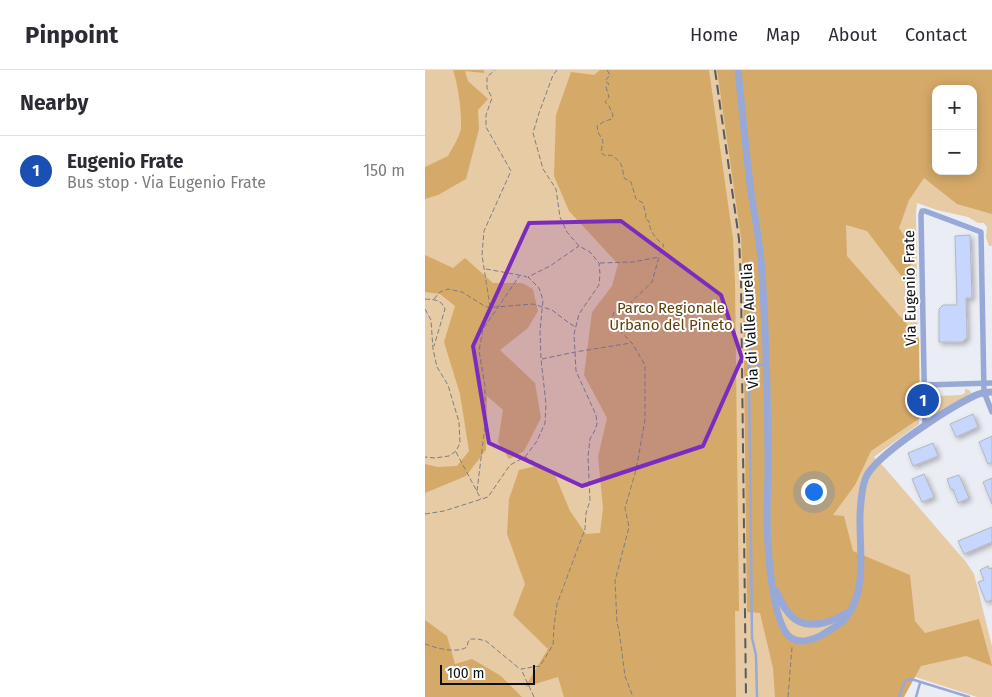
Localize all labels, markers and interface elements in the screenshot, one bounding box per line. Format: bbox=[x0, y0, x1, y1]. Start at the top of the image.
text: Pinpoint bbox=[25, 21, 118, 49]
text: Home bbox=[690, 24, 738, 46]
text: Map bbox=[766, 24, 800, 46]
text: About bbox=[828, 24, 877, 46]
text: Contact bbox=[905, 24, 967, 46]
map controls bbox=[932, 85, 977, 175]
button: + bbox=[932, 85, 977, 130]
text: Nearby bbox=[20, 90, 88, 116]
button: − bbox=[932, 130, 977, 175]
text: Eugenio Frate bbox=[67, 150, 183, 173]
text: 1 bbox=[32, 161, 40, 180]
text: 150 m bbox=[363, 161, 405, 180]
text: Bus stop · Via Eugenio Frate bbox=[67, 173, 266, 192]
street label: Via Eugenio Frate bbox=[900, 230, 920, 346]
street label: Via di Valle Aurelia bbox=[738, 263, 762, 389]
park label: Parco Regionale Urbano del Pineto bbox=[609, 299, 733, 334]
pin: 1 bbox=[907, 381, 939, 419]
your location bbox=[801, 479, 827, 505]
scale bar bbox=[440, 662, 535, 685]
text: 100 m bbox=[447, 665, 484, 682]

